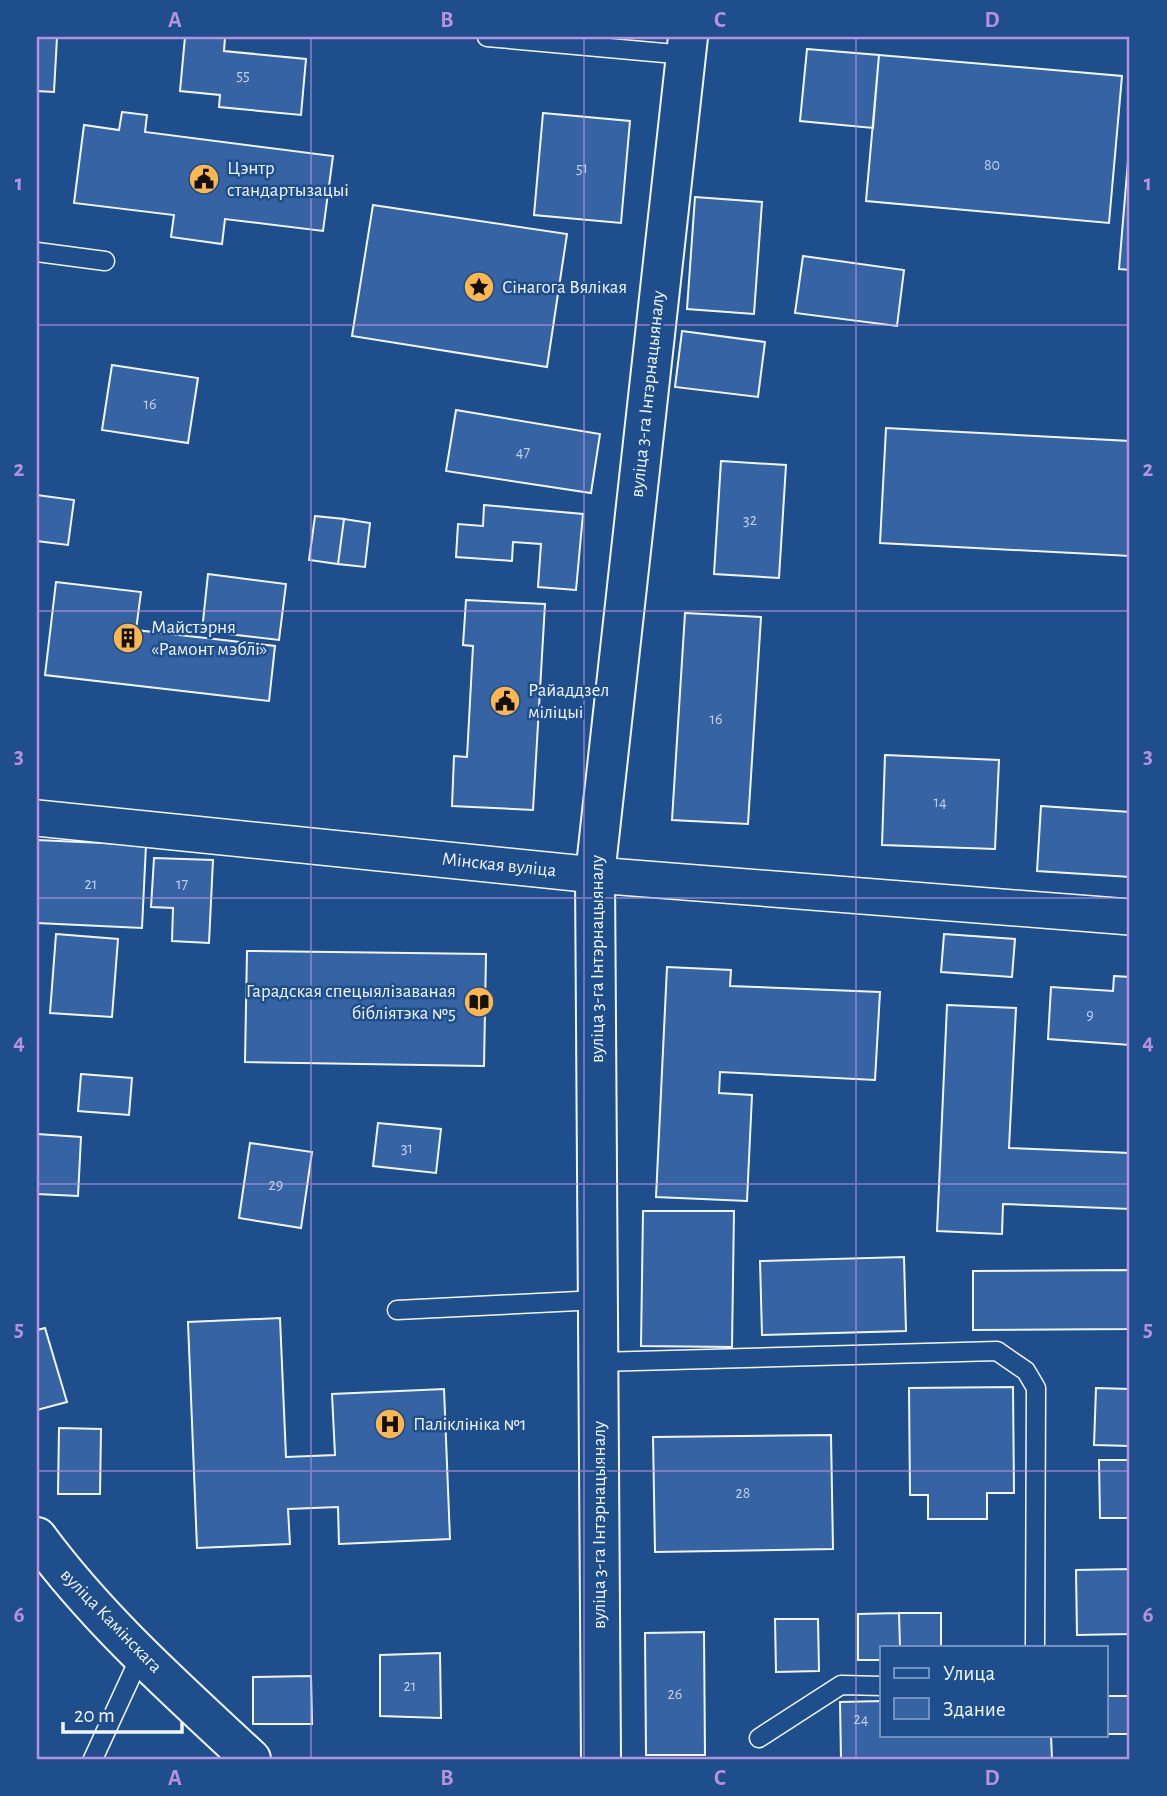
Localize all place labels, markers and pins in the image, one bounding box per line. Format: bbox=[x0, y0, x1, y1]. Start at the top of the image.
place label: Цэнтр стандартызацыі bbox=[227, 159, 349, 200]
public building icon: Цэнтр стандартызацыі bbox=[187, 162, 221, 196]
place icon: Сінагога Вялікая bbox=[462, 270, 496, 304]
place label: Сінагога Вялікая bbox=[502, 278, 627, 297]
place label: Майстэрня «Рамонт мэблі» bbox=[151, 618, 267, 659]
building icon: Майстэрня «Рамонт мэблі» bbox=[111, 621, 145, 655]
place label: Райаддзел міліцыі bbox=[528, 681, 609, 722]
public building icon: Райаддзел міліцыі bbox=[488, 684, 522, 718]
place label: Гарадская спецыялізаваная бібліятэка №5 bbox=[246, 982, 456, 1023]
library icon: Гарадская спецыялізаваная бібліятэка №5 bbox=[462, 985, 496, 1019]
hospital icon: Паліклініка №1 bbox=[373, 1407, 407, 1441]
place label: Паліклініка №1 bbox=[413, 1415, 526, 1434]

